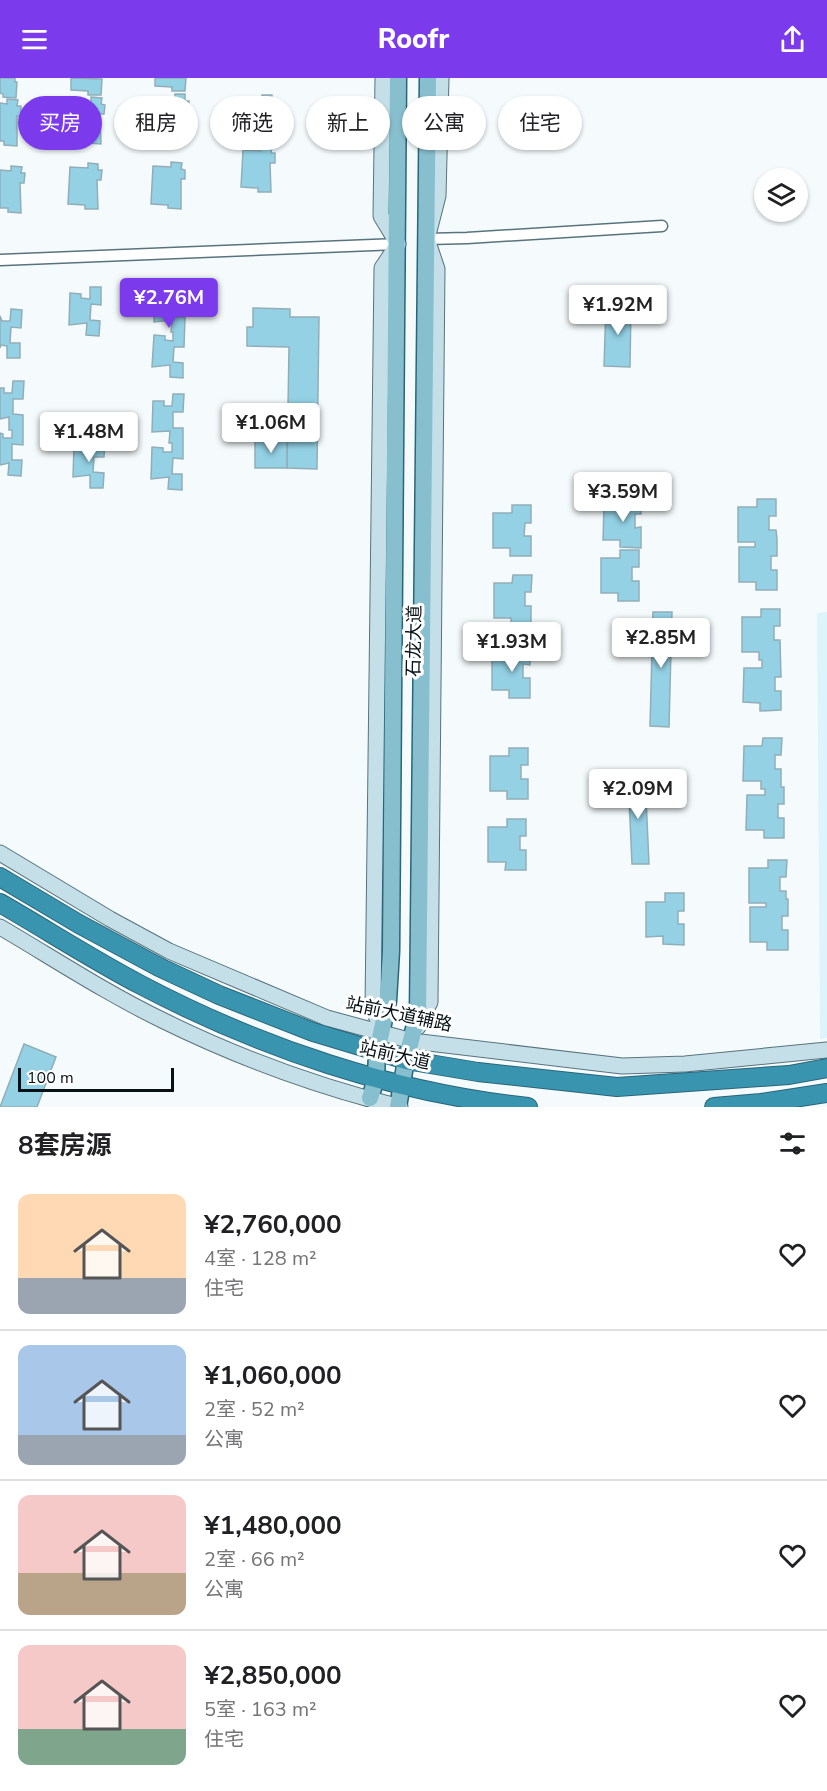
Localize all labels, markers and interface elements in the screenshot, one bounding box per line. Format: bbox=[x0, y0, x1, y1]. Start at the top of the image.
text: Roofr bbox=[378, 21, 449, 58]
icon: menu bbox=[18, 23, 51, 56]
icon: share bbox=[776, 23, 809, 56]
chip: 买房 bbox=[18, 96, 102, 150]
chip: 租房 bbox=[114, 96, 198, 150]
chip: 筛选 bbox=[210, 96, 294, 150]
chip: 新上 bbox=[306, 96, 390, 150]
chip: 公寓 bbox=[402, 96, 486, 150]
chip: 住宅 bbox=[498, 96, 582, 150]
map controls bbox=[754, 168, 808, 222]
button: layers bbox=[754, 168, 808, 222]
pin: ¥2.76M bbox=[120, 278, 218, 329]
text: ¥2.76M bbox=[134, 284, 204, 311]
pin: ¥1.92M bbox=[569, 285, 667, 336]
text: ¥1.92M bbox=[583, 291, 653, 318]
pin: ¥1.06M bbox=[222, 403, 320, 454]
text: ¥1.06M bbox=[236, 409, 306, 436]
pin: ¥1.48M bbox=[40, 412, 138, 463]
text: ¥1.48M bbox=[54, 418, 124, 445]
pin: ¥3.59M bbox=[574, 472, 672, 523]
text: ¥3.59M bbox=[588, 478, 658, 505]
street label: 石龙大道 bbox=[401, 605, 427, 677]
pin: ¥2.85M bbox=[612, 618, 710, 669]
pin: ¥1.93M bbox=[463, 622, 561, 673]
text: ¥2.85M bbox=[626, 624, 696, 651]
text: ¥1.93M bbox=[477, 628, 547, 655]
pin: ¥2.09M bbox=[589, 769, 687, 820]
text: ¥2.09M bbox=[603, 775, 673, 802]
street label: 站前大道辅路 bbox=[344, 991, 454, 1037]
street label: 站前大道 bbox=[357, 1035, 433, 1075]
scale bar bbox=[18, 1065, 174, 1092]
text: 100 m bbox=[27, 1067, 74, 1089]
icon: filters bbox=[776, 1127, 809, 1160]
text: 8套房源 bbox=[18, 1128, 112, 1163]
text: ¥2,760,000 bbox=[204, 1207, 342, 1242]
icon: home bbox=[66, 1218, 138, 1290]
icon: heart bbox=[776, 1238, 809, 1271]
text: 4室 · 128 m² bbox=[204, 1245, 317, 1272]
text: 住宅 bbox=[204, 1275, 244, 1302]
text: ¥1,060,000 bbox=[204, 1358, 342, 1393]
icon: home bbox=[66, 1369, 138, 1441]
icon: heart bbox=[776, 1389, 809, 1422]
text: 2室 · 52 m² bbox=[204, 1396, 305, 1423]
text: 公寓 bbox=[204, 1426, 244, 1453]
text: ¥1,480,000 bbox=[204, 1508, 342, 1543]
icon: home bbox=[66, 1519, 138, 1591]
icon: heart bbox=[776, 1539, 809, 1572]
text: 2室 · 66 m² bbox=[204, 1546, 305, 1573]
text: 公寓 bbox=[204, 1576, 244, 1603]
text: ¥2,850,000 bbox=[204, 1658, 342, 1693]
icon: home bbox=[66, 1669, 138, 1741]
icon: heart bbox=[776, 1689, 809, 1722]
text: 5室 · 163 m² bbox=[204, 1696, 317, 1723]
text: 住宅 bbox=[204, 1726, 244, 1753]

